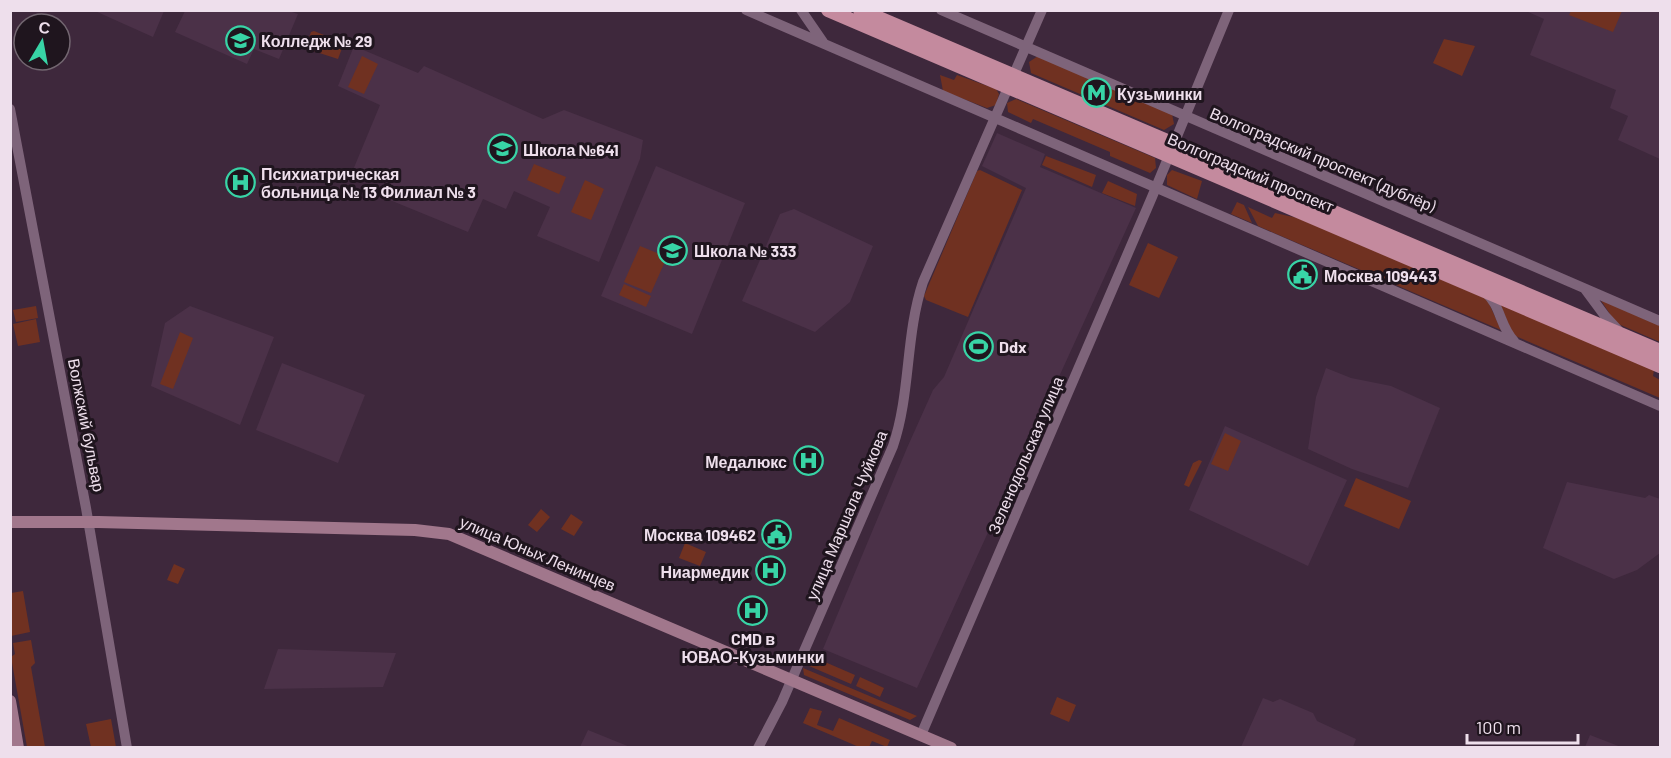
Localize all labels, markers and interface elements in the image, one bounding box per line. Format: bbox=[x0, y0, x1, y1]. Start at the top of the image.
north arrow bbox=[12, 12, 72, 72]
text: С bbox=[37, 16, 52, 37]
school or university icon: Колледж № 29 bbox=[224, 24, 256, 56]
place label: Колледж № 29 bbox=[261, 31, 372, 50]
metro station icon: Кузьминки bbox=[1080, 77, 1112, 109]
place label: Кузьминки bbox=[1117, 84, 1202, 103]
street label: Волгоградский проспект (дублёр) bbox=[1207, 103, 1439, 215]
street label: Волгоградский проспект bbox=[1165, 128, 1337, 216]
school or university icon: Школа №641 bbox=[486, 133, 518, 165]
place label: Школа №641 bbox=[523, 140, 619, 159]
place label: Психиатрическая больница № 13 Филиал № 3 bbox=[261, 164, 476, 201]
hospital icon: Психиатрическая больница № 13 Филиал № 3 bbox=[224, 166, 256, 198]
school or university icon: Школа № 333 bbox=[657, 234, 689, 266]
place label: Школа № 333 bbox=[694, 241, 796, 260]
public building icon: Москва 109443 bbox=[1287, 259, 1319, 291]
place label: Москва 109443 bbox=[1324, 266, 1437, 285]
sports icon: Ddx bbox=[962, 330, 994, 362]
place label: Ddx bbox=[999, 337, 1027, 356]
street label: Волжский бульвар bbox=[65, 357, 109, 493]
street label: Зеленодольская улица bbox=[983, 373, 1067, 537]
street label: улица Маршала Чуйкова bbox=[802, 427, 890, 603]
hospital icon: Медалюкс bbox=[792, 445, 824, 477]
place label: Медалюкс bbox=[705, 452, 787, 471]
street label: улица Юных Ленинцев bbox=[457, 512, 619, 594]
public building icon: Москва 109462 bbox=[761, 518, 793, 550]
place label: Москва 109462 bbox=[644, 525, 756, 544]
hospital icon: Ниармедик bbox=[754, 555, 786, 587]
place label: Ниармедик bbox=[660, 562, 750, 581]
hospital icon: CMD в ЮВАО-Кузьминки bbox=[737, 594, 769, 626]
place label: CMD в ЮВАО-Кузьминки bbox=[681, 629, 825, 666]
scale bar bbox=[1467, 707, 1578, 745]
text: 100 m bbox=[1476, 716, 1521, 738]

